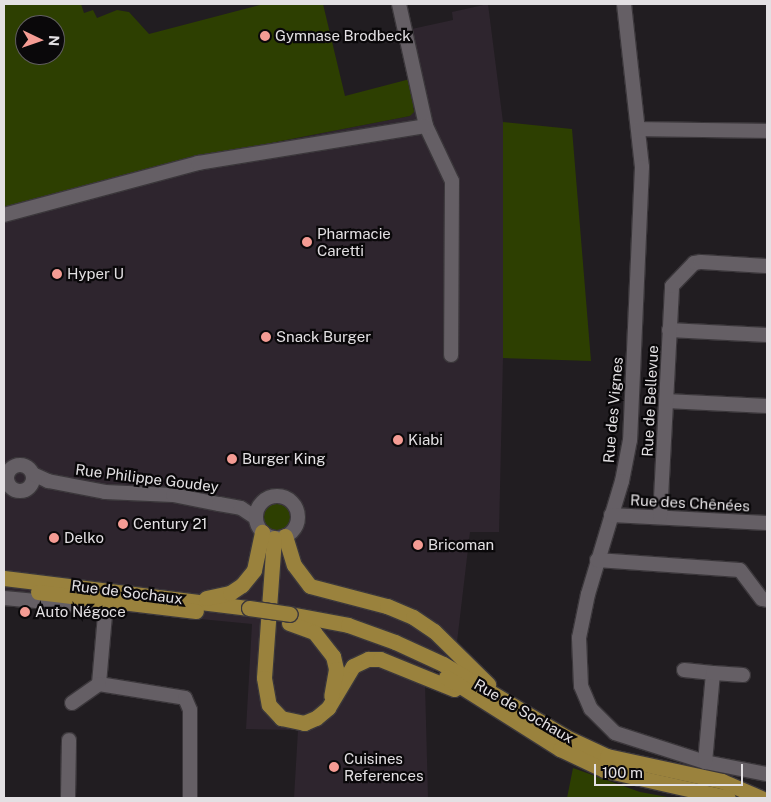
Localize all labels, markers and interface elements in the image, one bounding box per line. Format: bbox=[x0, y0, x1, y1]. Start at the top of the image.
north arrow bbox=[15, 15, 65, 65]
place label: Gymnase Brodbeck bbox=[275, 27, 411, 45]
marker: Gymnase Brodbeck bbox=[259, 30, 271, 42]
text: N bbox=[46, 35, 62, 47]
place label: Pharmacie Caretti bbox=[317, 224, 391, 259]
marker: Pharmacie Caretti bbox=[301, 236, 313, 248]
place label: Hyper U bbox=[67, 265, 124, 283]
marker: Hyper U bbox=[51, 268, 63, 280]
place label: Snack Burger bbox=[276, 328, 371, 346]
marker: Snack Burger bbox=[260, 331, 272, 343]
street label: Rue de Bellevue bbox=[638, 345, 662, 457]
street label: Rue des Vignes bbox=[599, 356, 627, 464]
place label: Kiabi bbox=[408, 431, 443, 449]
marker: Kiabi bbox=[392, 434, 404, 446]
place label: Burger King bbox=[242, 450, 326, 468]
marker: Burger King bbox=[226, 453, 238, 465]
street label: Rue Philippe Goudey bbox=[74, 460, 220, 496]
street label: Rue des Chênées bbox=[630, 491, 750, 515]
place label: Century 21 bbox=[133, 515, 207, 533]
marker: Century 21 bbox=[117, 518, 129, 530]
place label: Delko bbox=[64, 529, 104, 547]
marker: Delko bbox=[48, 532, 60, 544]
place label: Bricoman bbox=[428, 536, 494, 554]
marker: Bricoman bbox=[412, 539, 424, 551]
street label: Rue de Sochaux bbox=[70, 576, 184, 608]
place label: Auto Négoce bbox=[35, 603, 126, 621]
marker: Auto Négoce bbox=[19, 606, 31, 618]
street label: Rue de Sochaux bbox=[471, 675, 577, 747]
place label: Cuisines References bbox=[344, 749, 423, 784]
scale bar bbox=[596, 754, 745, 786]
marker: Cuisines References bbox=[328, 761, 340, 773]
text: 100 m bbox=[602, 764, 643, 781]

